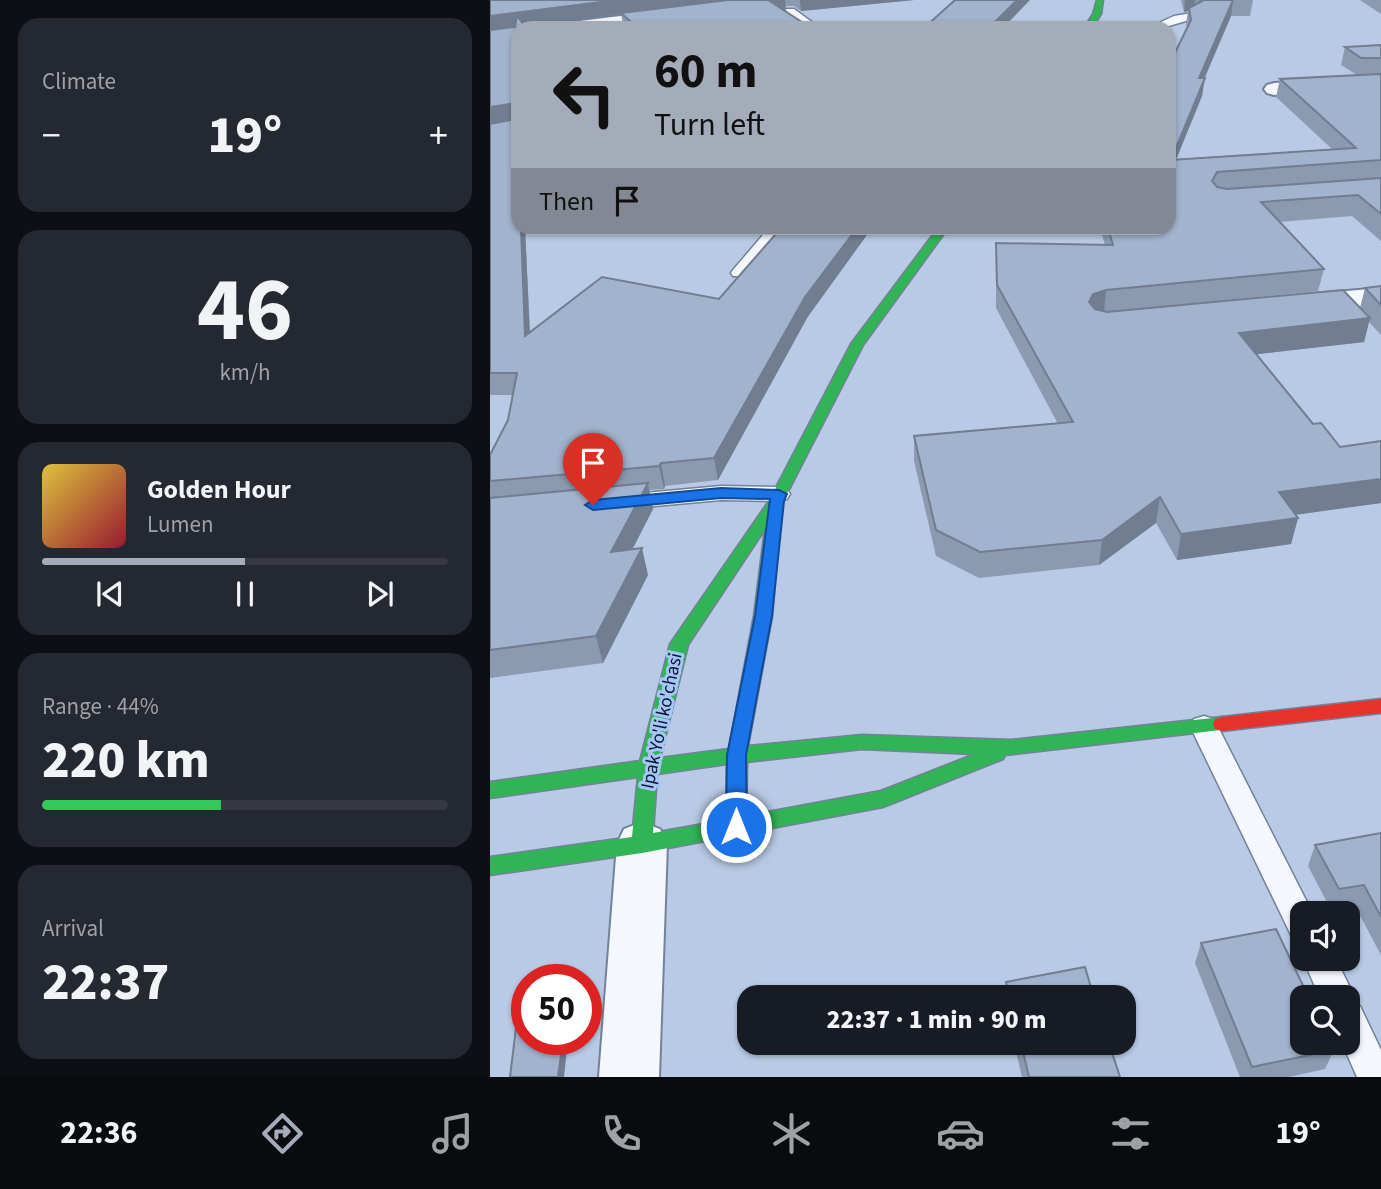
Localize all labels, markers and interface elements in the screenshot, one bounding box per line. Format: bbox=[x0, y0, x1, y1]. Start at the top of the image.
text: 60 m bbox=[654, 37, 758, 107]
icon: left bbox=[539, 49, 630, 140]
text: Climate bbox=[42, 65, 116, 98]
text: 19° bbox=[208, 99, 282, 173]
text: Turn left bbox=[654, 102, 765, 148]
text: − bbox=[42, 109, 61, 163]
text: + bbox=[429, 109, 448, 163]
icon: arrive bbox=[608, 182, 646, 220]
text: Then bbox=[539, 183, 594, 220]
text: 46 bbox=[197, 246, 293, 375]
text: km/h bbox=[219, 356, 271, 389]
pin bbox=[563, 433, 623, 505]
icon: arrive bbox=[574, 444, 612, 482]
text: Golden Hour bbox=[147, 471, 291, 508]
text: Lumen bbox=[147, 508, 214, 541]
icon: previous bbox=[91, 575, 129, 613]
icon: pause bbox=[226, 575, 264, 613]
icon: next bbox=[361, 575, 399, 613]
street label: Ipak Yo'li ko'chasi bbox=[634, 651, 690, 791]
text: Range · 44% bbox=[42, 690, 159, 723]
text: 220 km bbox=[42, 724, 210, 798]
position arrow bbox=[699, 790, 773, 864]
map controls bbox=[1290, 901, 1360, 1055]
button: sound bbox=[1290, 901, 1360, 971]
text: Arrival bbox=[42, 912, 104, 945]
text: 22:37 bbox=[42, 946, 169, 1020]
speed limit sign: 50 bbox=[511, 964, 602, 1055]
button: search bbox=[1290, 985, 1360, 1055]
text: 22:37 · 1 min · 90 m bbox=[827, 1001, 1046, 1038]
icon: directions bbox=[258, 1109, 307, 1158]
icon: music bbox=[428, 1109, 477, 1158]
icon: phone bbox=[597, 1109, 646, 1158]
icon: climate bbox=[767, 1109, 816, 1158]
icon: car bbox=[936, 1109, 985, 1158]
icon: filters bbox=[1106, 1109, 1155, 1158]
text: 22:36 bbox=[60, 1110, 137, 1156]
text: 19° bbox=[1275, 1110, 1321, 1156]

